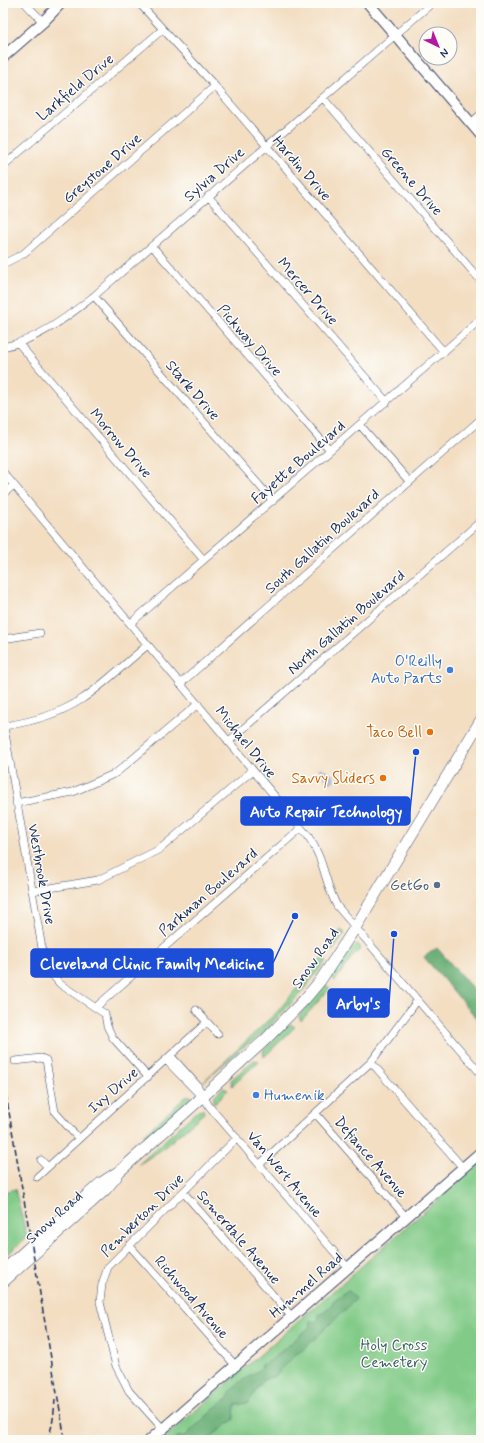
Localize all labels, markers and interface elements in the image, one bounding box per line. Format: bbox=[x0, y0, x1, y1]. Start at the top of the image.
north arrow bbox=[418, 26, 458, 66]
text: N bbox=[437, 45, 452, 60]
street label: Larkfield Drive bbox=[33, 49, 119, 126]
street label: Greystone Drive bbox=[59, 129, 146, 209]
street label: Hardin Drive bbox=[267, 132, 335, 206]
street label: Sylvia Drive bbox=[180, 143, 249, 207]
street label: Greene Drive bbox=[376, 143, 447, 221]
street label: Mercer Drive bbox=[272, 254, 342, 330]
street label: Pickway Drive bbox=[212, 300, 286, 381]
street label: Stark Drive bbox=[160, 356, 224, 425]
street label: Morrow Drive bbox=[84, 405, 156, 483]
street label: Fayette Boulevard bbox=[247, 416, 350, 509]
street label: South Gallatin Boulevard bbox=[261, 485, 384, 599]
street label: North Gallatin Boulevard bbox=[283, 566, 410, 680]
place label: O'Reilly Auto Parts bbox=[371, 652, 442, 689]
marker: O'Reilly Auto Parts bbox=[445, 665, 455, 675]
street label: Michael Drive bbox=[210, 702, 281, 783]
place label: Taco Bell bbox=[366, 723, 422, 743]
marker: Taco Bell bbox=[425, 727, 435, 737]
place label: Savvy Sliders bbox=[292, 769, 375, 789]
marker: Savvy Sliders bbox=[378, 773, 388, 783]
callout: Auto Repair Technology bbox=[241, 797, 410, 825]
text: Auto Repair Technology bbox=[250, 802, 403, 825]
street label: Westbrook Drive bbox=[22, 822, 60, 926]
street label: Parkman Boulevard bbox=[155, 844, 263, 941]
place label: GetGo bbox=[390, 876, 429, 896]
marker: GetGo bbox=[432, 880, 442, 890]
street label: Snow Road bbox=[288, 924, 344, 993]
callout: Cleveland Clinic Family Medicine bbox=[31, 949, 273, 977]
text: Cleveland Clinic Family Medicine bbox=[40, 954, 264, 975]
callout: Arby's bbox=[328, 989, 389, 1017]
text: Arby's bbox=[336, 994, 381, 1015]
street label: Ivy Drive bbox=[84, 1063, 143, 1118]
place label: Humenik bbox=[264, 1086, 325, 1106]
marker: Humenik bbox=[251, 1090, 261, 1100]
street label: Defiance Avenue bbox=[329, 1113, 411, 1203]
street label: Van Wert Avenue bbox=[242, 1127, 327, 1222]
street label: Pemberton Drive bbox=[97, 1169, 189, 1262]
street label: Somerdale Avenue bbox=[192, 1186, 285, 1289]
street label: Snow Road bbox=[22, 1187, 87, 1249]
street label: Hummel Road bbox=[266, 1248, 348, 1323]
street label: Richwood Avenue bbox=[150, 1252, 233, 1344]
park label: Holy Cross Cemetery bbox=[361, 1336, 428, 1373]

